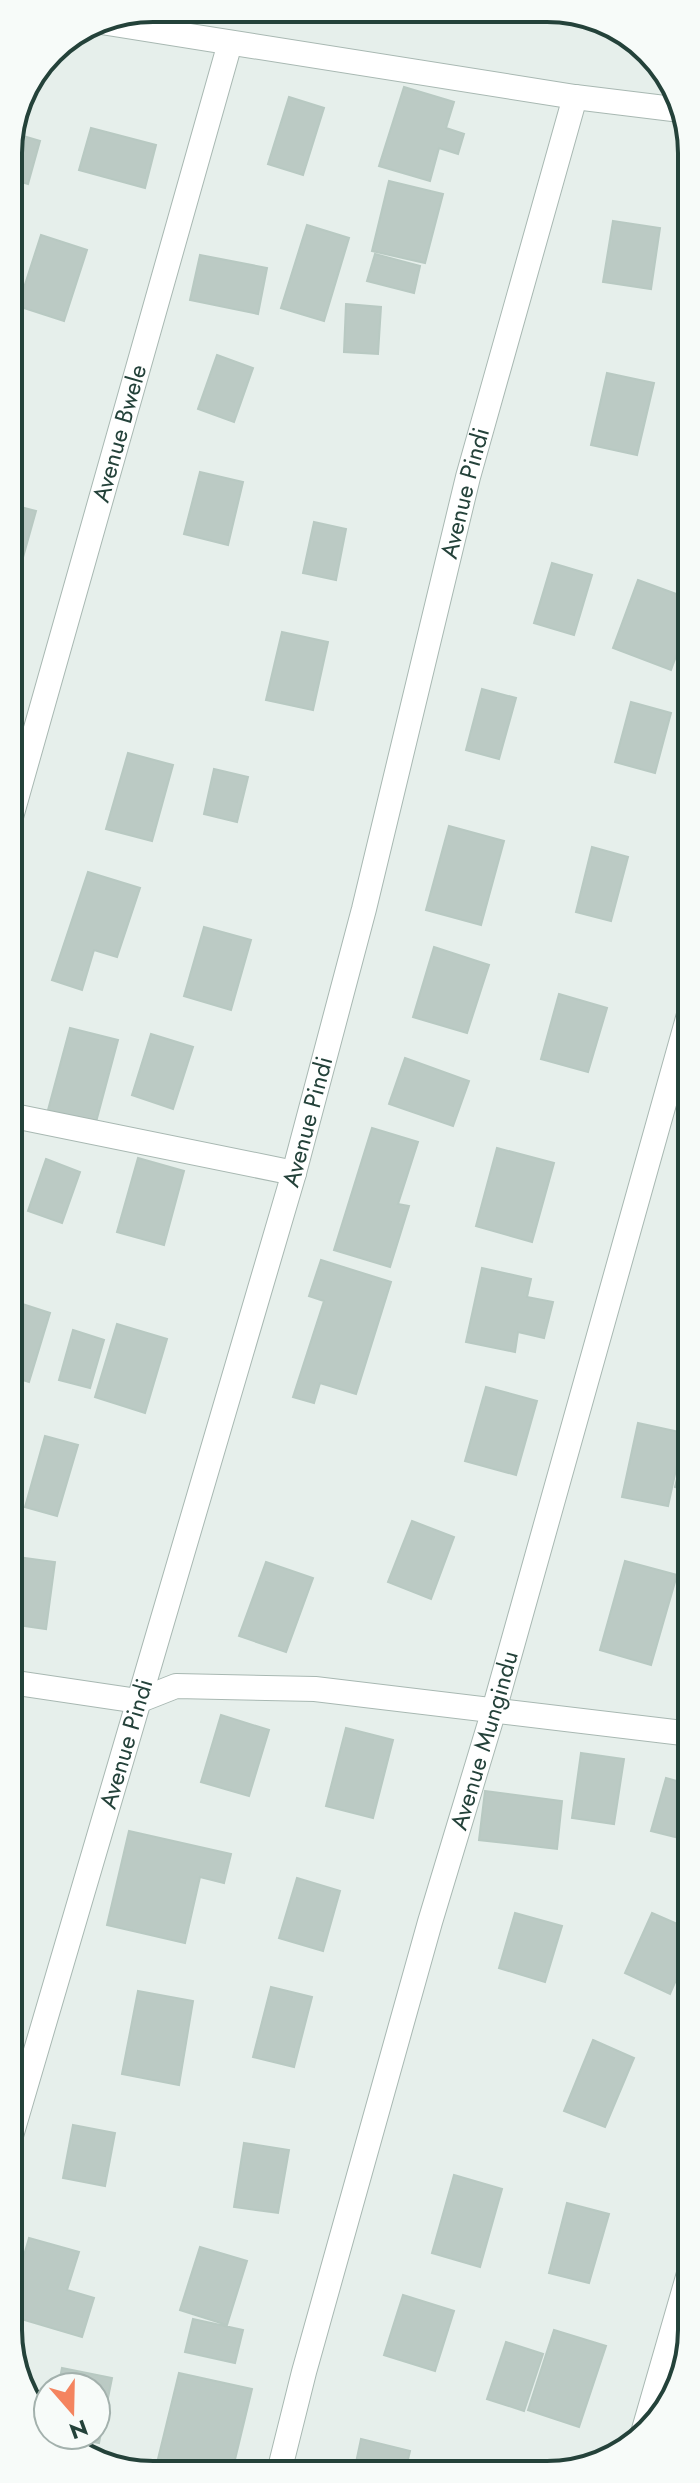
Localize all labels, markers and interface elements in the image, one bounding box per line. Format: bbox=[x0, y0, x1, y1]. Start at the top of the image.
street label: Avenue Bwele bbox=[83, 360, 155, 506]
street label: Avenue Pindi bbox=[431, 423, 498, 562]
street label: Avenue Pindi bbox=[273, 1052, 341, 1191]
street label: Avenue Mungindu bbox=[441, 1646, 527, 1834]
street label: Avenue Pindi bbox=[90, 1674, 161, 1813]
north arrow bbox=[32, 2371, 112, 2451]
text: N bbox=[65, 2412, 93, 2448]

